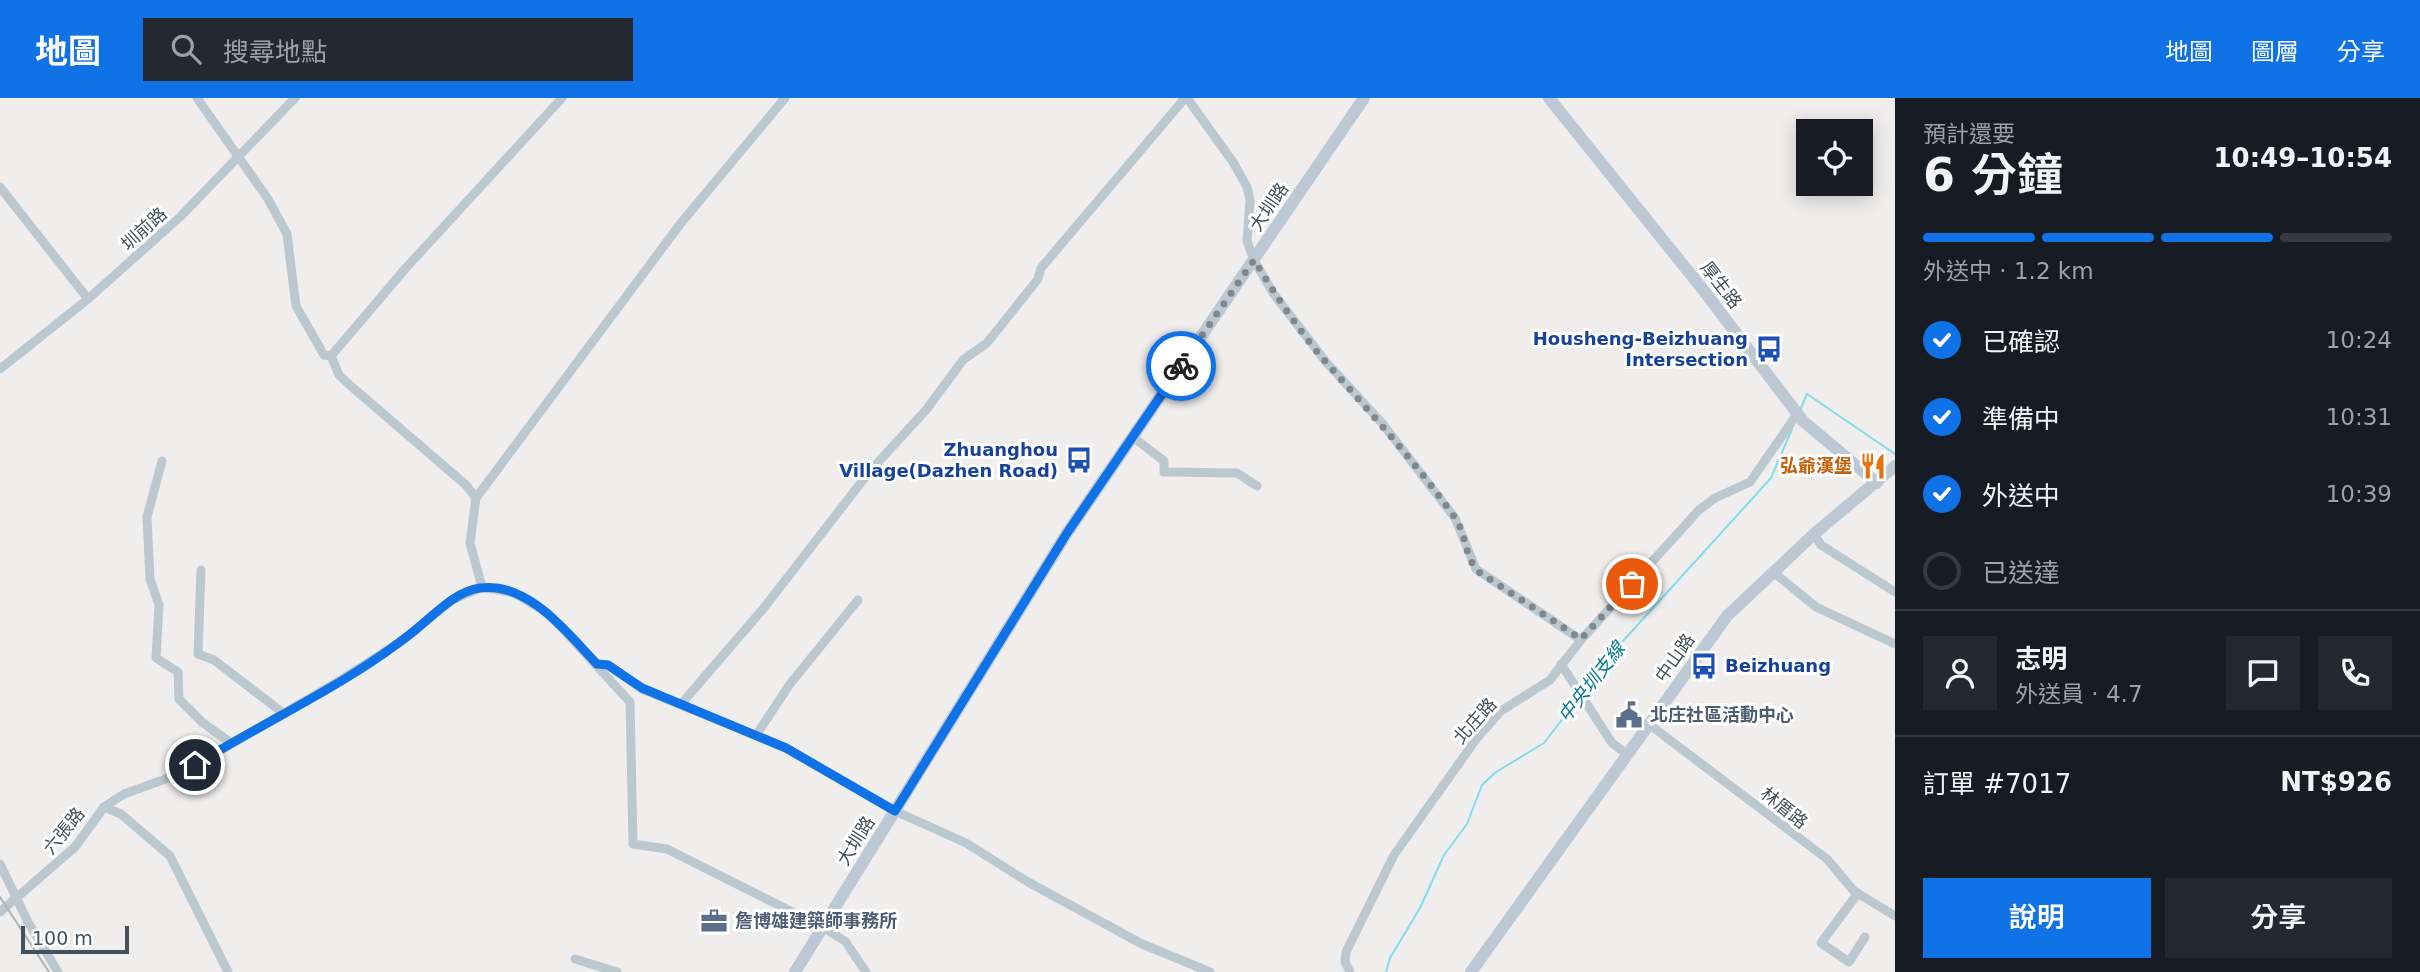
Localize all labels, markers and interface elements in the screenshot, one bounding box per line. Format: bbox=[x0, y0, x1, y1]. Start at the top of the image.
search box bbox=[143, 18, 633, 81]
icon: search bbox=[167, 30, 205, 68]
text: 地圖 bbox=[35, 32, 101, 71]
text: 搜尋地點 bbox=[223, 37, 327, 67]
text: 地圖 bbox=[2165, 38, 2213, 66]
text: 圖層 bbox=[2251, 38, 2299, 66]
text: 分享 bbox=[2337, 38, 2385, 66]
map controls bbox=[1796, 119, 1873, 196]
button: locate bbox=[1796, 119, 1873, 196]
text: 預計還要 bbox=[1923, 121, 2015, 147]
text: 10:49–10:54 bbox=[2213, 143, 2392, 173]
text: 6 分鐘 bbox=[1923, 148, 2063, 202]
street label: 大圳路 bbox=[1245, 178, 1292, 235]
street label: 圳前路 bbox=[117, 203, 171, 254]
street label: 厚生路 bbox=[1696, 257, 1746, 312]
text: 外送中 · 1.2 km bbox=[1923, 258, 2094, 284]
icon: check bbox=[1923, 321, 1961, 359]
text: 已確認 bbox=[1982, 327, 2060, 357]
text: 10:24 bbox=[2326, 327, 2392, 353]
place label: Housheng-Beizhuang Intersection bbox=[1533, 328, 1748, 370]
courier bbox=[1146, 331, 1216, 401]
bus stop icon: Housheng-Beizhuang Intersection bbox=[1754, 334, 1784, 364]
icon: bike bbox=[1162, 347, 1200, 385]
icon: check bbox=[1923, 398, 1961, 436]
text: 準備中 bbox=[1982, 404, 2060, 434]
text: 10:31 bbox=[2326, 404, 2392, 430]
place label: Zhuanghou Village(Dazhen Road) bbox=[839, 439, 1058, 481]
bus stop icon: Zhuanghou Village(Dazhen Road) bbox=[1064, 445, 1094, 475]
restaurant icon: 弘爺漢堡 bbox=[1858, 451, 1888, 481]
place label: 弘爺漢堡 bbox=[1780, 455, 1852, 476]
icon: check bbox=[1923, 475, 1961, 513]
text: 外送中 bbox=[1982, 481, 2060, 511]
text: 10:39 bbox=[2326, 481, 2392, 507]
pin bbox=[1602, 554, 1662, 614]
text: 已送達 bbox=[1982, 558, 2060, 588]
icon: bag bbox=[1613, 565, 1651, 603]
street label: 中山路 bbox=[1651, 630, 1699, 686]
water label: 中央圳支線 bbox=[1553, 636, 1630, 726]
button: person bbox=[1923, 636, 1997, 710]
button: chat bbox=[2226, 636, 2300, 710]
button: phone bbox=[2318, 636, 2392, 710]
text: 志明 bbox=[2015, 644, 2067, 674]
bus stop icon: Beizhuang bbox=[1689, 651, 1719, 681]
place label: Beizhuang bbox=[1725, 655, 1831, 676]
text: 外送員 · 4.7 bbox=[2015, 681, 2143, 707]
street label: 北庄路 bbox=[1449, 694, 1500, 748]
public building icon: 北庄社區活動中心 bbox=[1614, 700, 1644, 730]
place label: 北庄社區活動中心 bbox=[1650, 704, 1794, 725]
pin bbox=[165, 735, 225, 795]
icon: home bbox=[176, 746, 214, 784]
text: NT$926 bbox=[2280, 767, 2392, 797]
text: 訂單 #7017 bbox=[1923, 769, 2071, 799]
street label: 林厝路 bbox=[1757, 782, 1812, 833]
street label: 六張路 bbox=[38, 803, 89, 858]
street label: 大圳路 bbox=[832, 812, 879, 869]
button: 說明 bbox=[1923, 878, 2151, 958]
button: 分享 bbox=[2165, 878, 2392, 958]
office icon: 詹博雄建築師事務所 bbox=[699, 906, 729, 936]
place label: 詹博雄建築師事務所 bbox=[735, 910, 897, 931]
scale bar bbox=[21, 923, 130, 955]
text: 100 m bbox=[32, 927, 93, 949]

